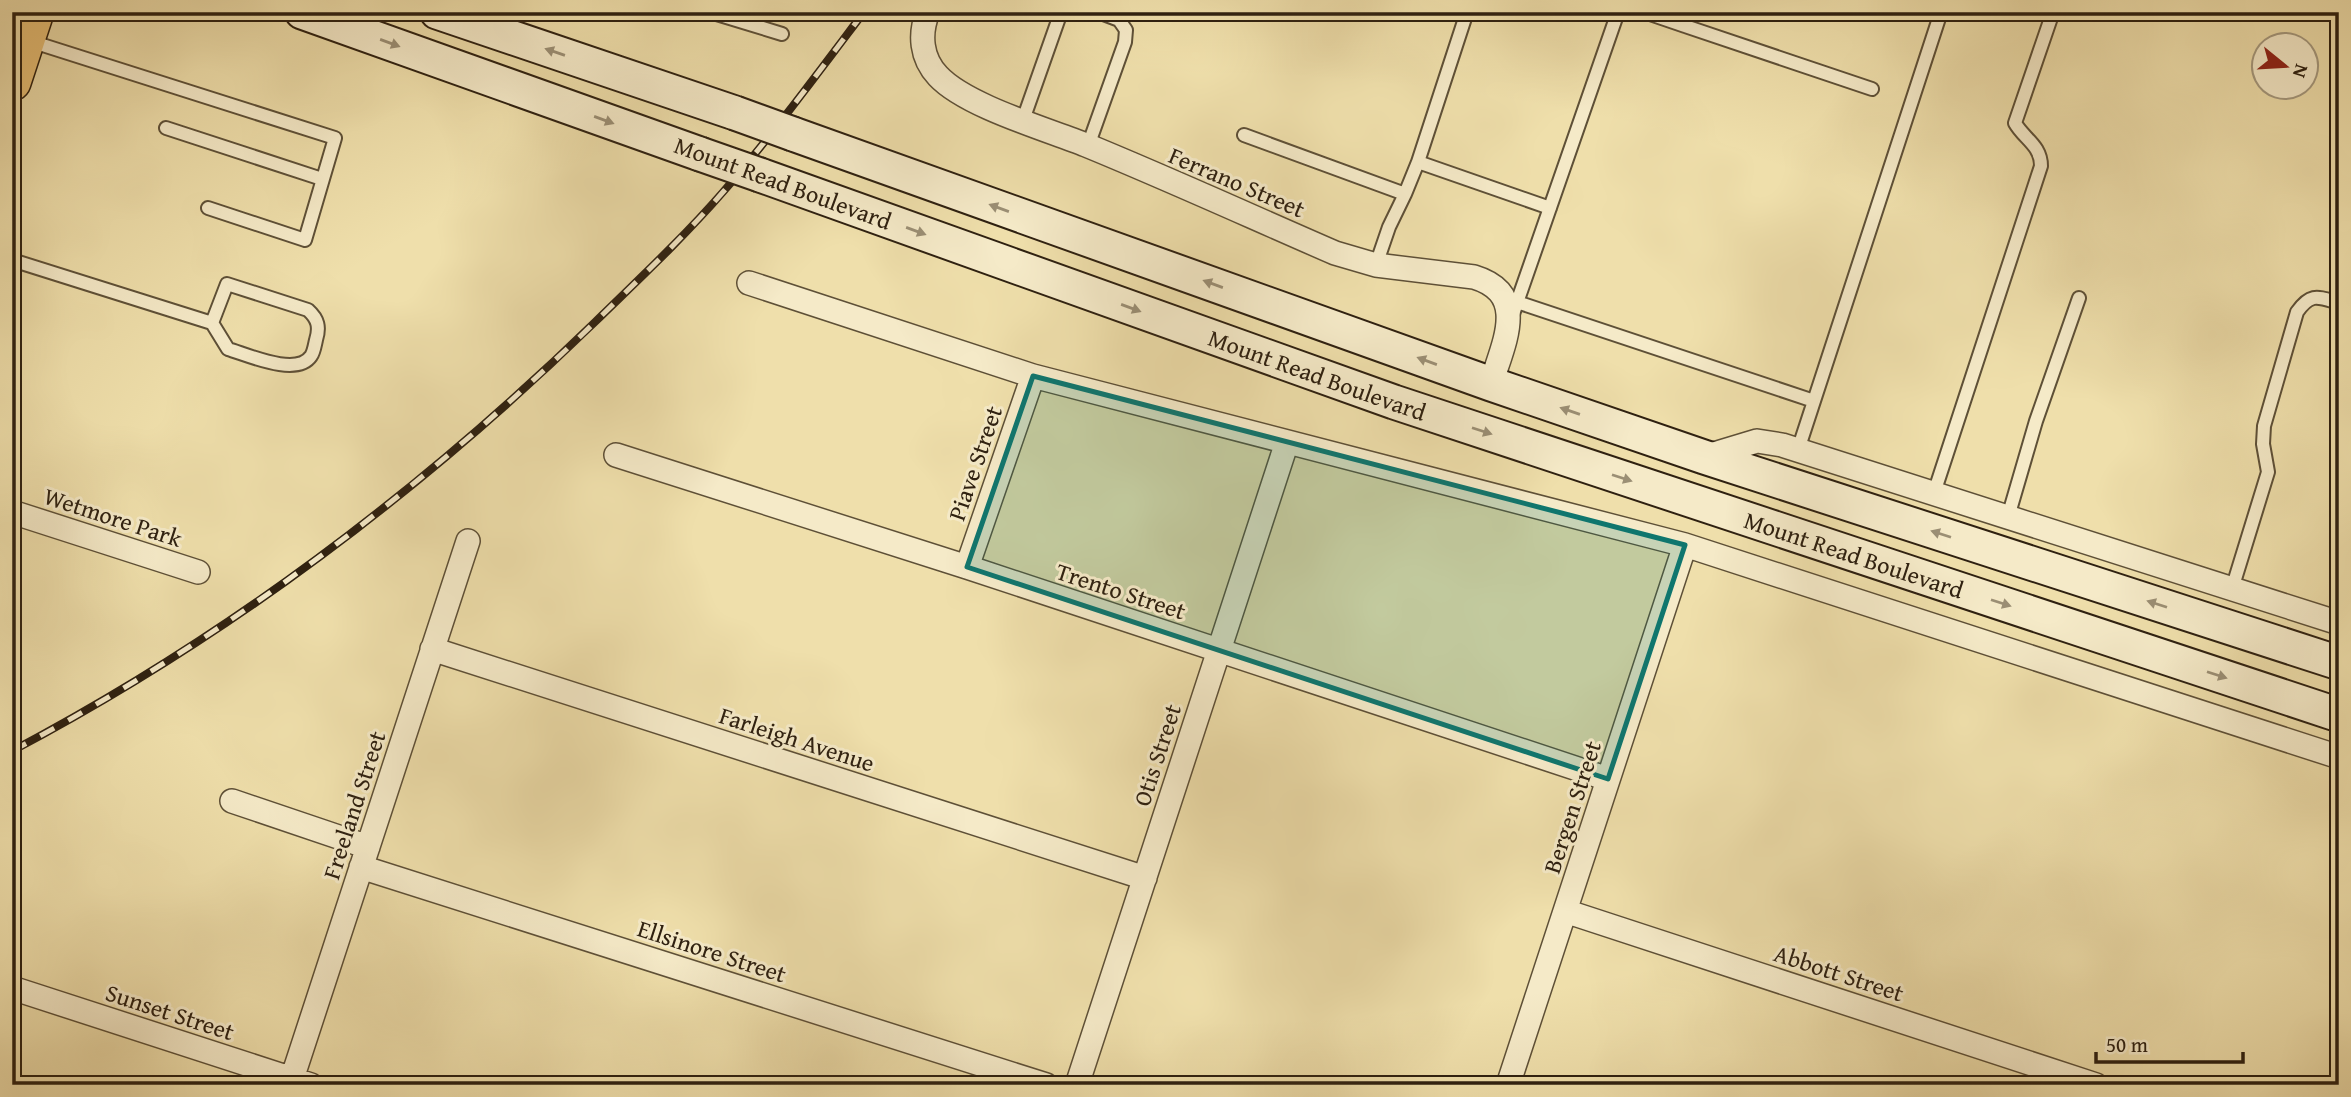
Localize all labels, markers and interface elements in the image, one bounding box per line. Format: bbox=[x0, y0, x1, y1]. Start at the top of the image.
north arrow bbox=[2250, 32, 2320, 102]
one-way arrow bbox=[379, 38, 400, 49]
one-way arrow bbox=[544, 46, 565, 57]
text: N bbox=[2286, 61, 2316, 82]
one-way arrow bbox=[594, 114, 615, 125]
street label: Mount Read Boulevard bbox=[670, 127, 897, 239]
street label: Ferrano Street bbox=[1164, 138, 1311, 227]
one-way arrow bbox=[988, 202, 1009, 213]
one-way arrow bbox=[906, 226, 927, 237]
one-way arrow bbox=[1202, 278, 1223, 289]
one-way arrow bbox=[1120, 303, 1141, 314]
street label: Mount Read Boulevard bbox=[1204, 320, 1431, 429]
one-way arrow bbox=[1416, 355, 1437, 366]
street label: Piave Street bbox=[939, 400, 1011, 525]
one-way arrow bbox=[1560, 405, 1581, 416]
one-way arrow bbox=[1472, 427, 1493, 437]
one-way arrow bbox=[1612, 473, 1633, 483]
street label: Wetmore Park bbox=[39, 478, 187, 556]
street label: Mount Read Boulevard bbox=[1740, 502, 1968, 607]
one-way arrow bbox=[1930, 528, 1951, 538]
street label: Trento Street bbox=[1052, 554, 1191, 629]
one-way arrow bbox=[1990, 598, 2011, 609]
one-way arrow bbox=[2147, 598, 2168, 609]
one-way arrow bbox=[2206, 670, 2227, 680]
street label: Farleigh Avenue bbox=[715, 697, 879, 781]
street label: Otis Street bbox=[1124, 699, 1190, 810]
street label: Freeland Street bbox=[314, 726, 395, 884]
street label: Bergen Street bbox=[1534, 736, 1610, 878]
street label: Ellsinore Street bbox=[633, 910, 791, 992]
street label: Abbott Street bbox=[1770, 936, 1909, 1011]
street label: Sunset Street bbox=[101, 975, 239, 1049]
scale bar bbox=[2096, 1020, 2242, 1064]
text: 50 m bbox=[2106, 1029, 2148, 1060]

